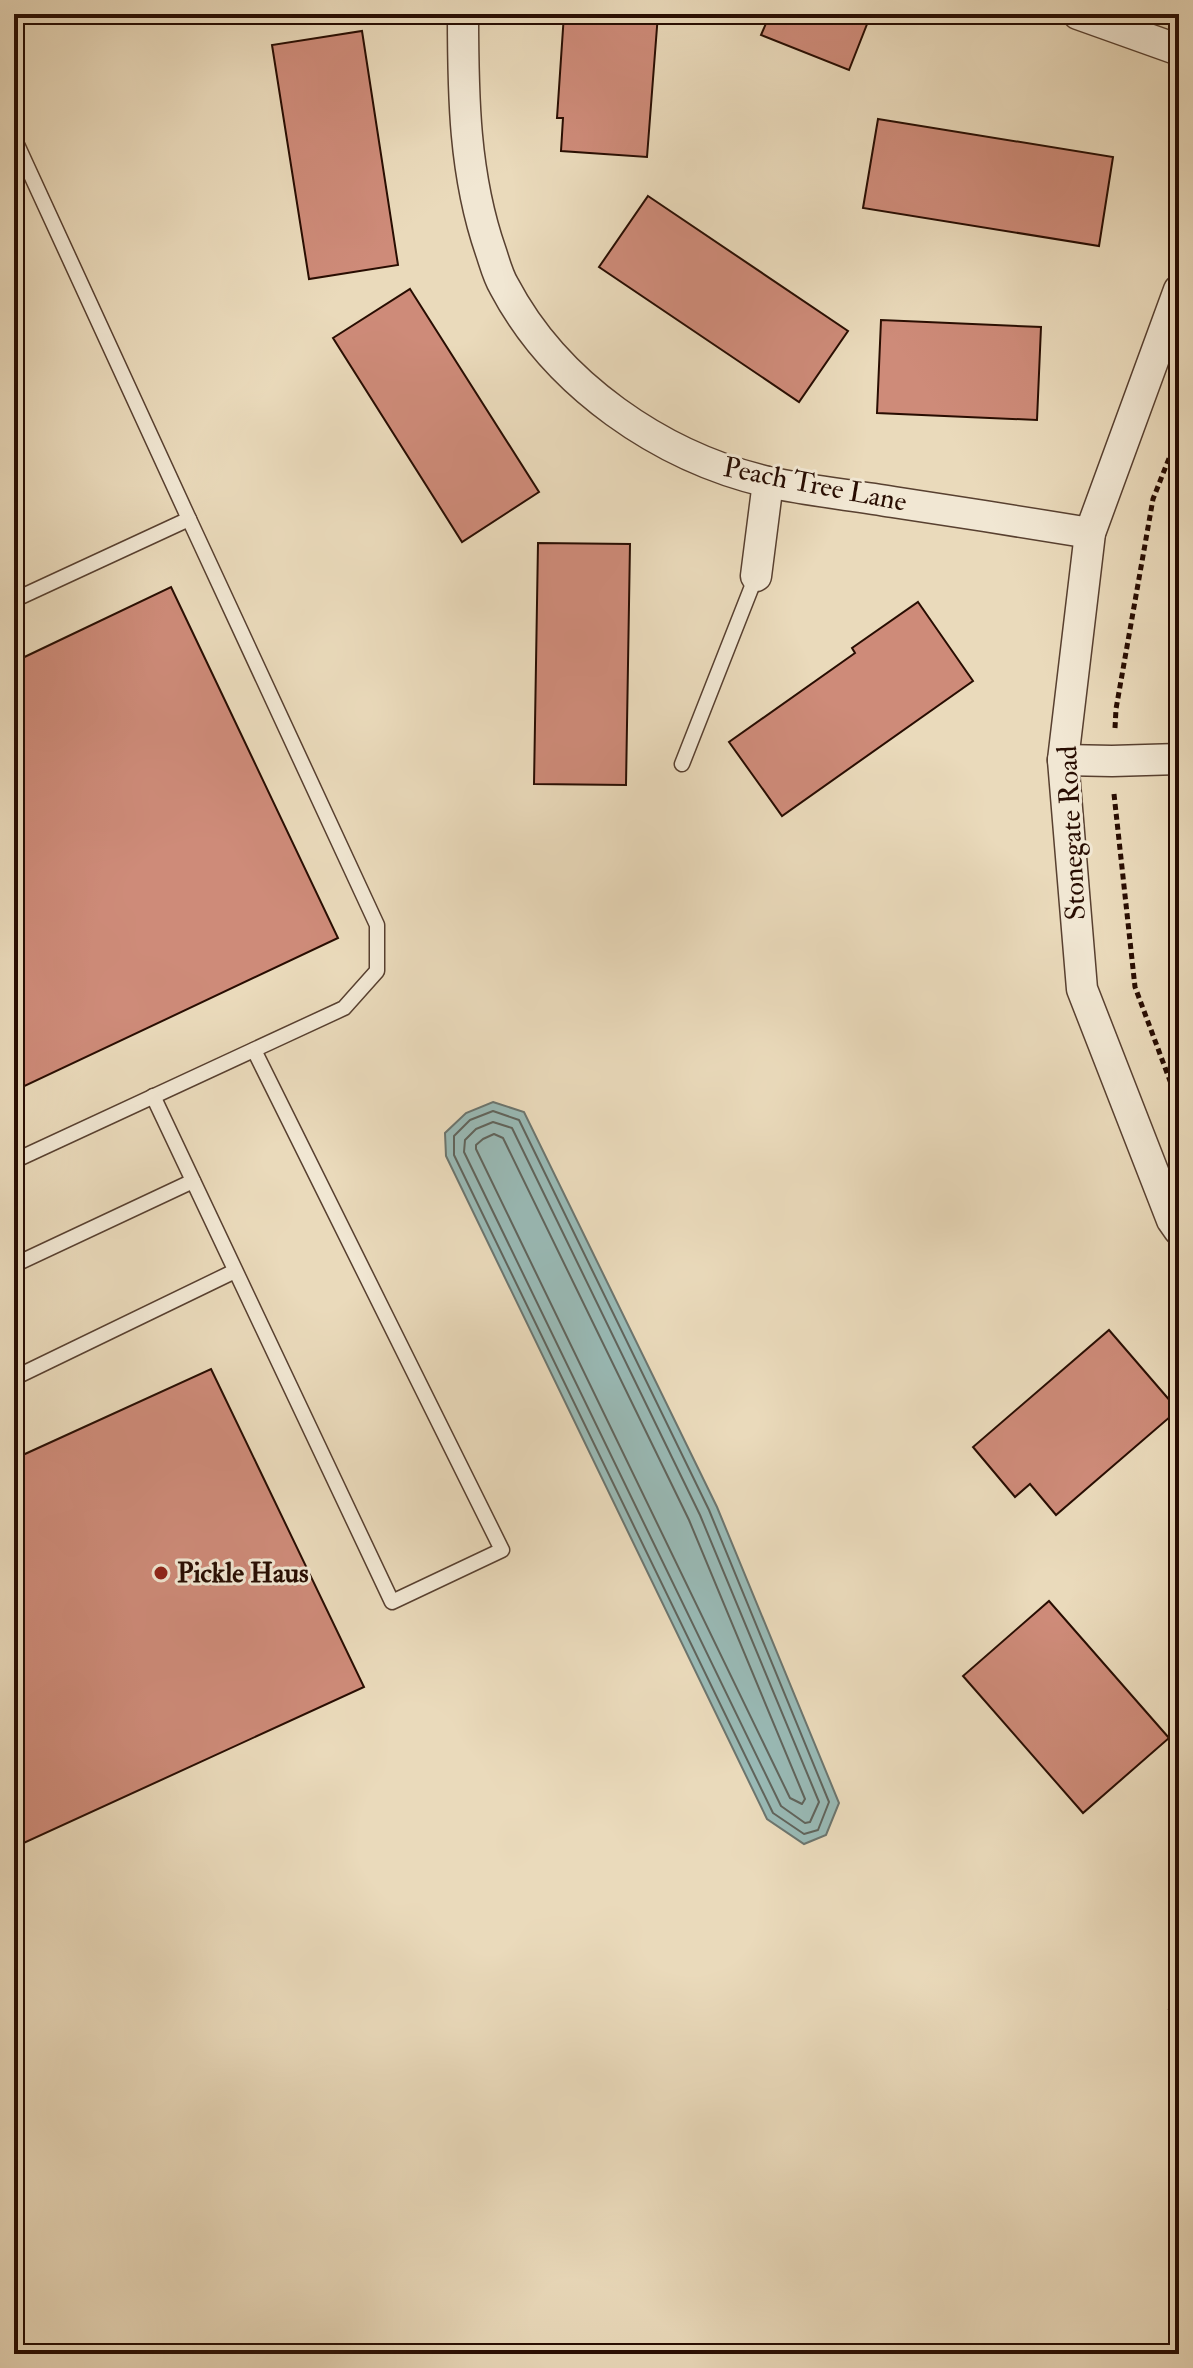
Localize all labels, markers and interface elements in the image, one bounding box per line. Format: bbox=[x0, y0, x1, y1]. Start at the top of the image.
street label: Peach Tree Lane bbox=[720, 450, 910, 520]
street label: Stonegate Road bbox=[1050, 745, 1094, 921]
place label: Pickle Haus bbox=[177, 1556, 309, 1591]
marker: Pickle Haus bbox=[152, 1564, 170, 1582]

